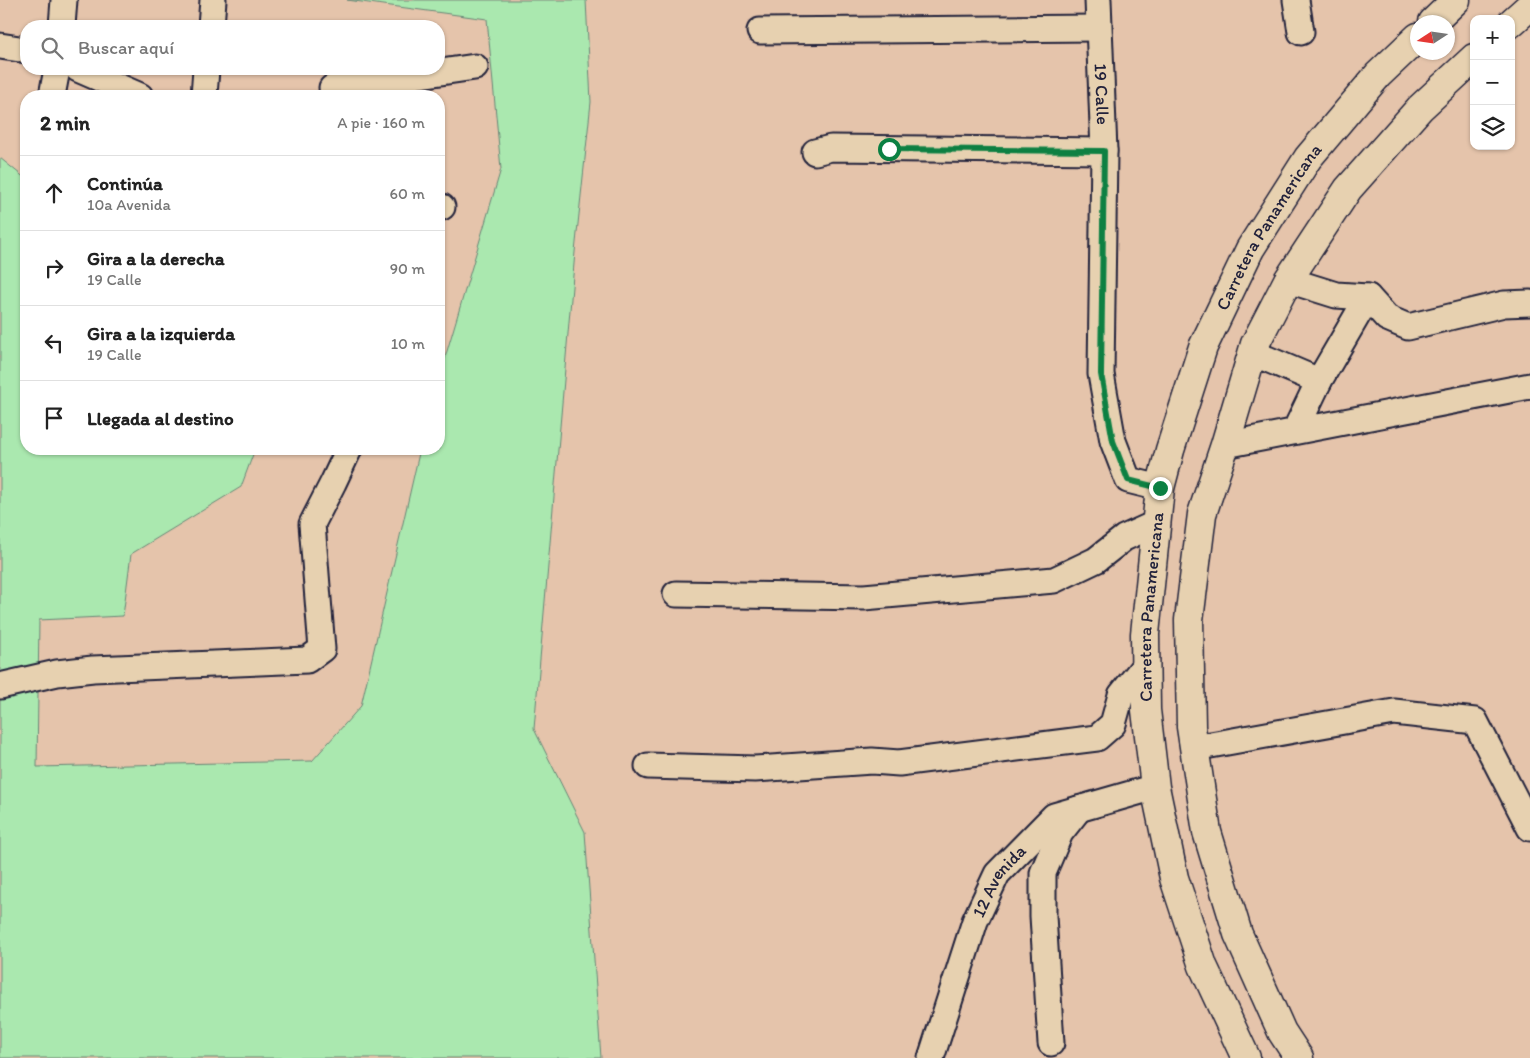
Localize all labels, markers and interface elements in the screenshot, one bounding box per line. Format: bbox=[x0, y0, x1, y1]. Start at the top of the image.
north arrow bbox=[1410, 15, 1455, 60]
map controls bbox=[1470, 15, 1515, 150]
button: + bbox=[1470, 15, 1515, 60]
search box bbox=[20, 20, 445, 75]
icon: search bbox=[38, 34, 66, 62]
text: Buscar aquí bbox=[78, 36, 174, 59]
button: − bbox=[1470, 60, 1515, 105]
street label: 19 Calle bbox=[1090, 63, 1114, 125]
button: layers bbox=[1470, 105, 1515, 150]
text: 2 min bbox=[40, 110, 90, 135]
text: A pie · 160 m bbox=[337, 113, 425, 132]
route start bbox=[878, 138, 901, 161]
street label: Carretera Panamericana bbox=[1211, 138, 1327, 314]
text: Continúa bbox=[87, 172, 163, 195]
icon: ahead bbox=[40, 179, 68, 207]
text: 60 m bbox=[390, 184, 425, 203]
text: 10a Avenida bbox=[87, 195, 171, 214]
text: Gira a la derecha bbox=[87, 247, 225, 270]
icon: right bbox=[40, 254, 68, 282]
text: 90 m bbox=[390, 259, 425, 278]
text: 19 Calle bbox=[87, 270, 142, 289]
text: Gira a la izquierda bbox=[87, 322, 235, 345]
icon: left bbox=[40, 329, 68, 357]
text: 10 m bbox=[391, 334, 425, 353]
text: 19 Calle bbox=[87, 345, 142, 364]
icon: arrive bbox=[40, 404, 68, 432]
text: Llegada al destino bbox=[87, 407, 234, 430]
route end bbox=[1149, 477, 1172, 500]
street label: Carretera Panamericana bbox=[1134, 510, 1169, 702]
street label: 12 Avenida bbox=[967, 839, 1031, 921]

